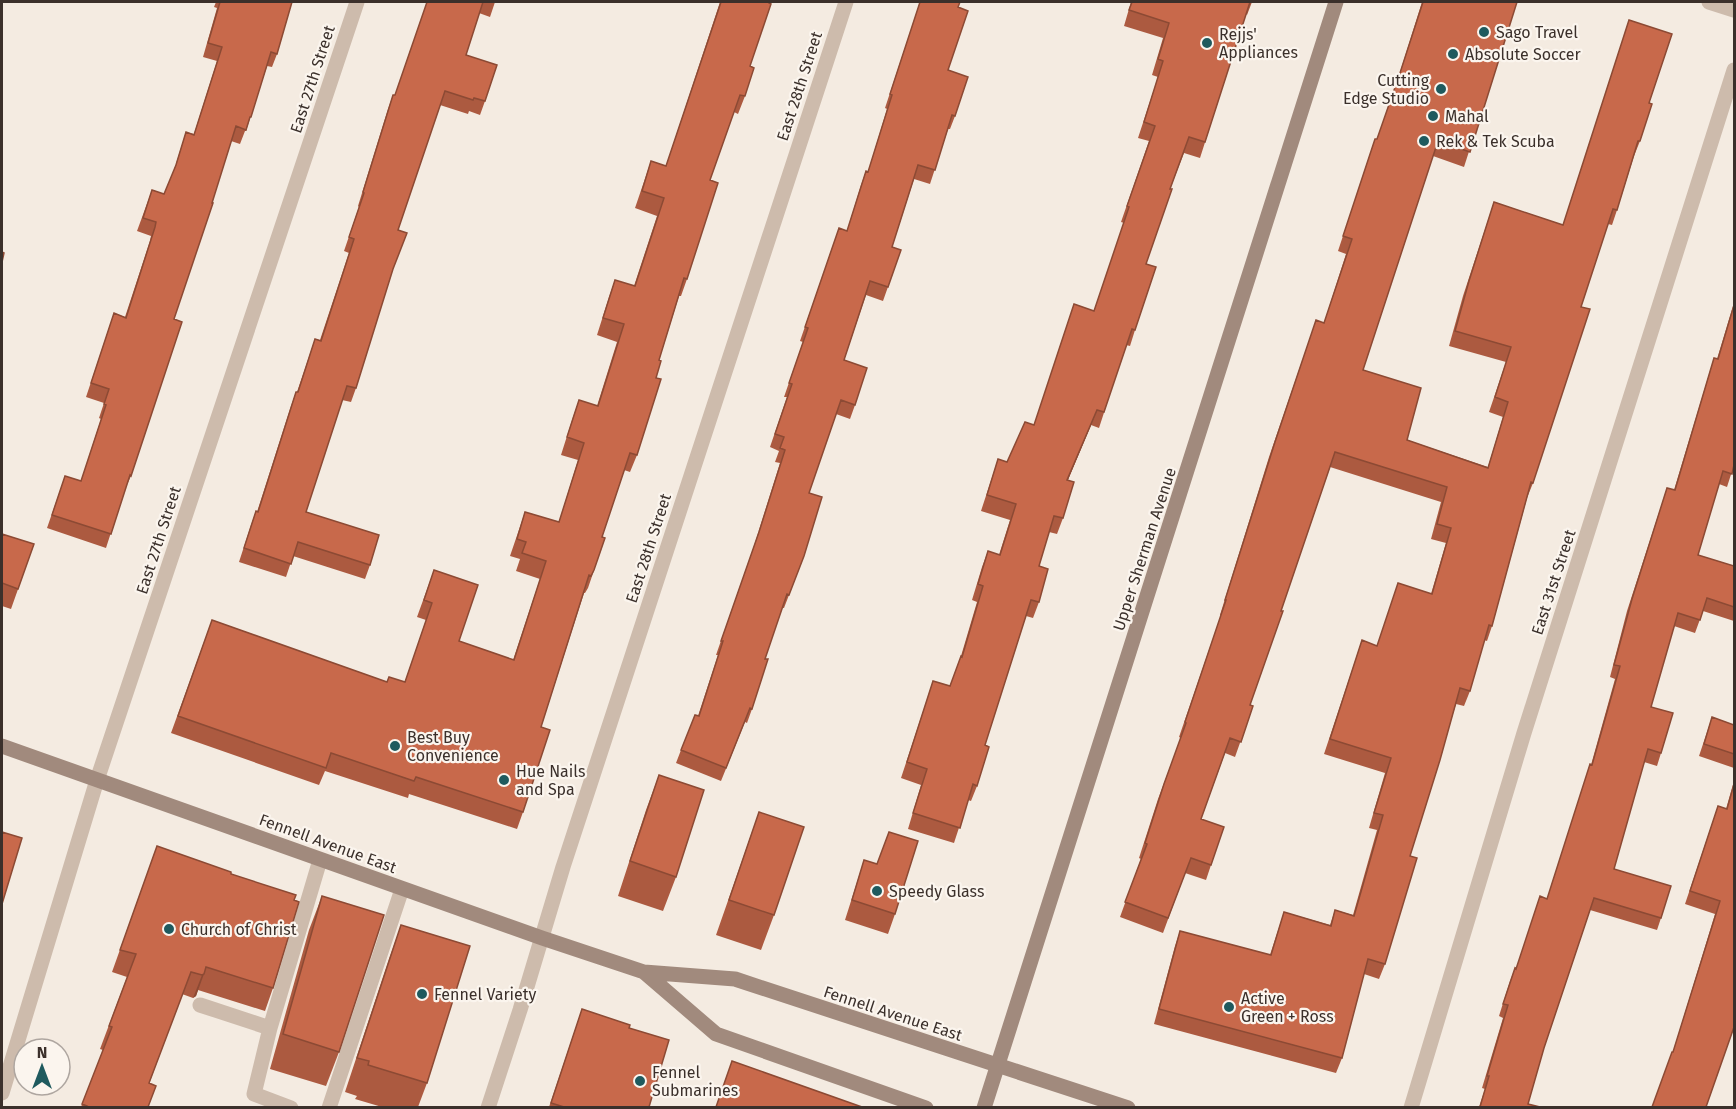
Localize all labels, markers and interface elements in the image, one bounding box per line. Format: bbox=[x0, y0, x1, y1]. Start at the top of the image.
street label: East 27th Street bbox=[286, 23, 339, 135]
place label: Sago Travel bbox=[1496, 23, 1578, 42]
place label: Rejjs' Appliances bbox=[1219, 25, 1298, 62]
marker: Sago Travel bbox=[1477, 25, 1491, 39]
street label: East 28th Street bbox=[773, 29, 826, 143]
marker: Rejjs' Appliances bbox=[1200, 36, 1214, 50]
place label: Absolute Soccer bbox=[1465, 45, 1581, 64]
marker: Absolute Soccer bbox=[1446, 47, 1460, 61]
place label: Cutting Edge Studio bbox=[1343, 71, 1430, 108]
marker: Cutting Edge Studio bbox=[1434, 82, 1448, 96]
place label: Mahal bbox=[1445, 107, 1489, 126]
marker: Mahal bbox=[1426, 109, 1440, 123]
place label: Rek & Tek Scuba bbox=[1436, 132, 1555, 151]
marker: Rek & Tek Scuba bbox=[1417, 134, 1431, 148]
street label: Upper Sherman Avenue bbox=[1109, 465, 1180, 633]
street label: East 27th Street bbox=[132, 484, 185, 596]
street label: East 28th Street bbox=[622, 491, 675, 605]
street label: East 31st Street bbox=[1527, 527, 1580, 637]
place label: Best Buy Convenience bbox=[407, 728, 499, 765]
marker: Best Buy Convenience bbox=[388, 739, 402, 753]
place label: Hue Nails and Spa bbox=[516, 762, 585, 799]
marker: Hue Nails and Spa bbox=[497, 773, 511, 787]
street label: Fennell Avenue East bbox=[257, 810, 399, 877]
place label: Speedy Glass bbox=[889, 882, 984, 901]
marker: Speedy Glass bbox=[870, 884, 884, 898]
place label: Church of Christ bbox=[181, 920, 297, 939]
marker: Church of Christ bbox=[162, 922, 176, 936]
street label: Fennell Avenue East bbox=[821, 982, 965, 1045]
place label: Fennel Variety bbox=[434, 985, 536, 1004]
marker: Fennel Variety bbox=[415, 987, 429, 1001]
place label: Active Green + Ross bbox=[1241, 989, 1334, 1026]
marker: Active Green + Ross bbox=[1222, 1000, 1236, 1014]
north arrow bbox=[12, 1037, 72, 1097]
text: N bbox=[37, 1043, 47, 1062]
place label: Fennel Submarines bbox=[652, 1063, 738, 1100]
marker: Fennel Submarines bbox=[633, 1074, 647, 1088]

